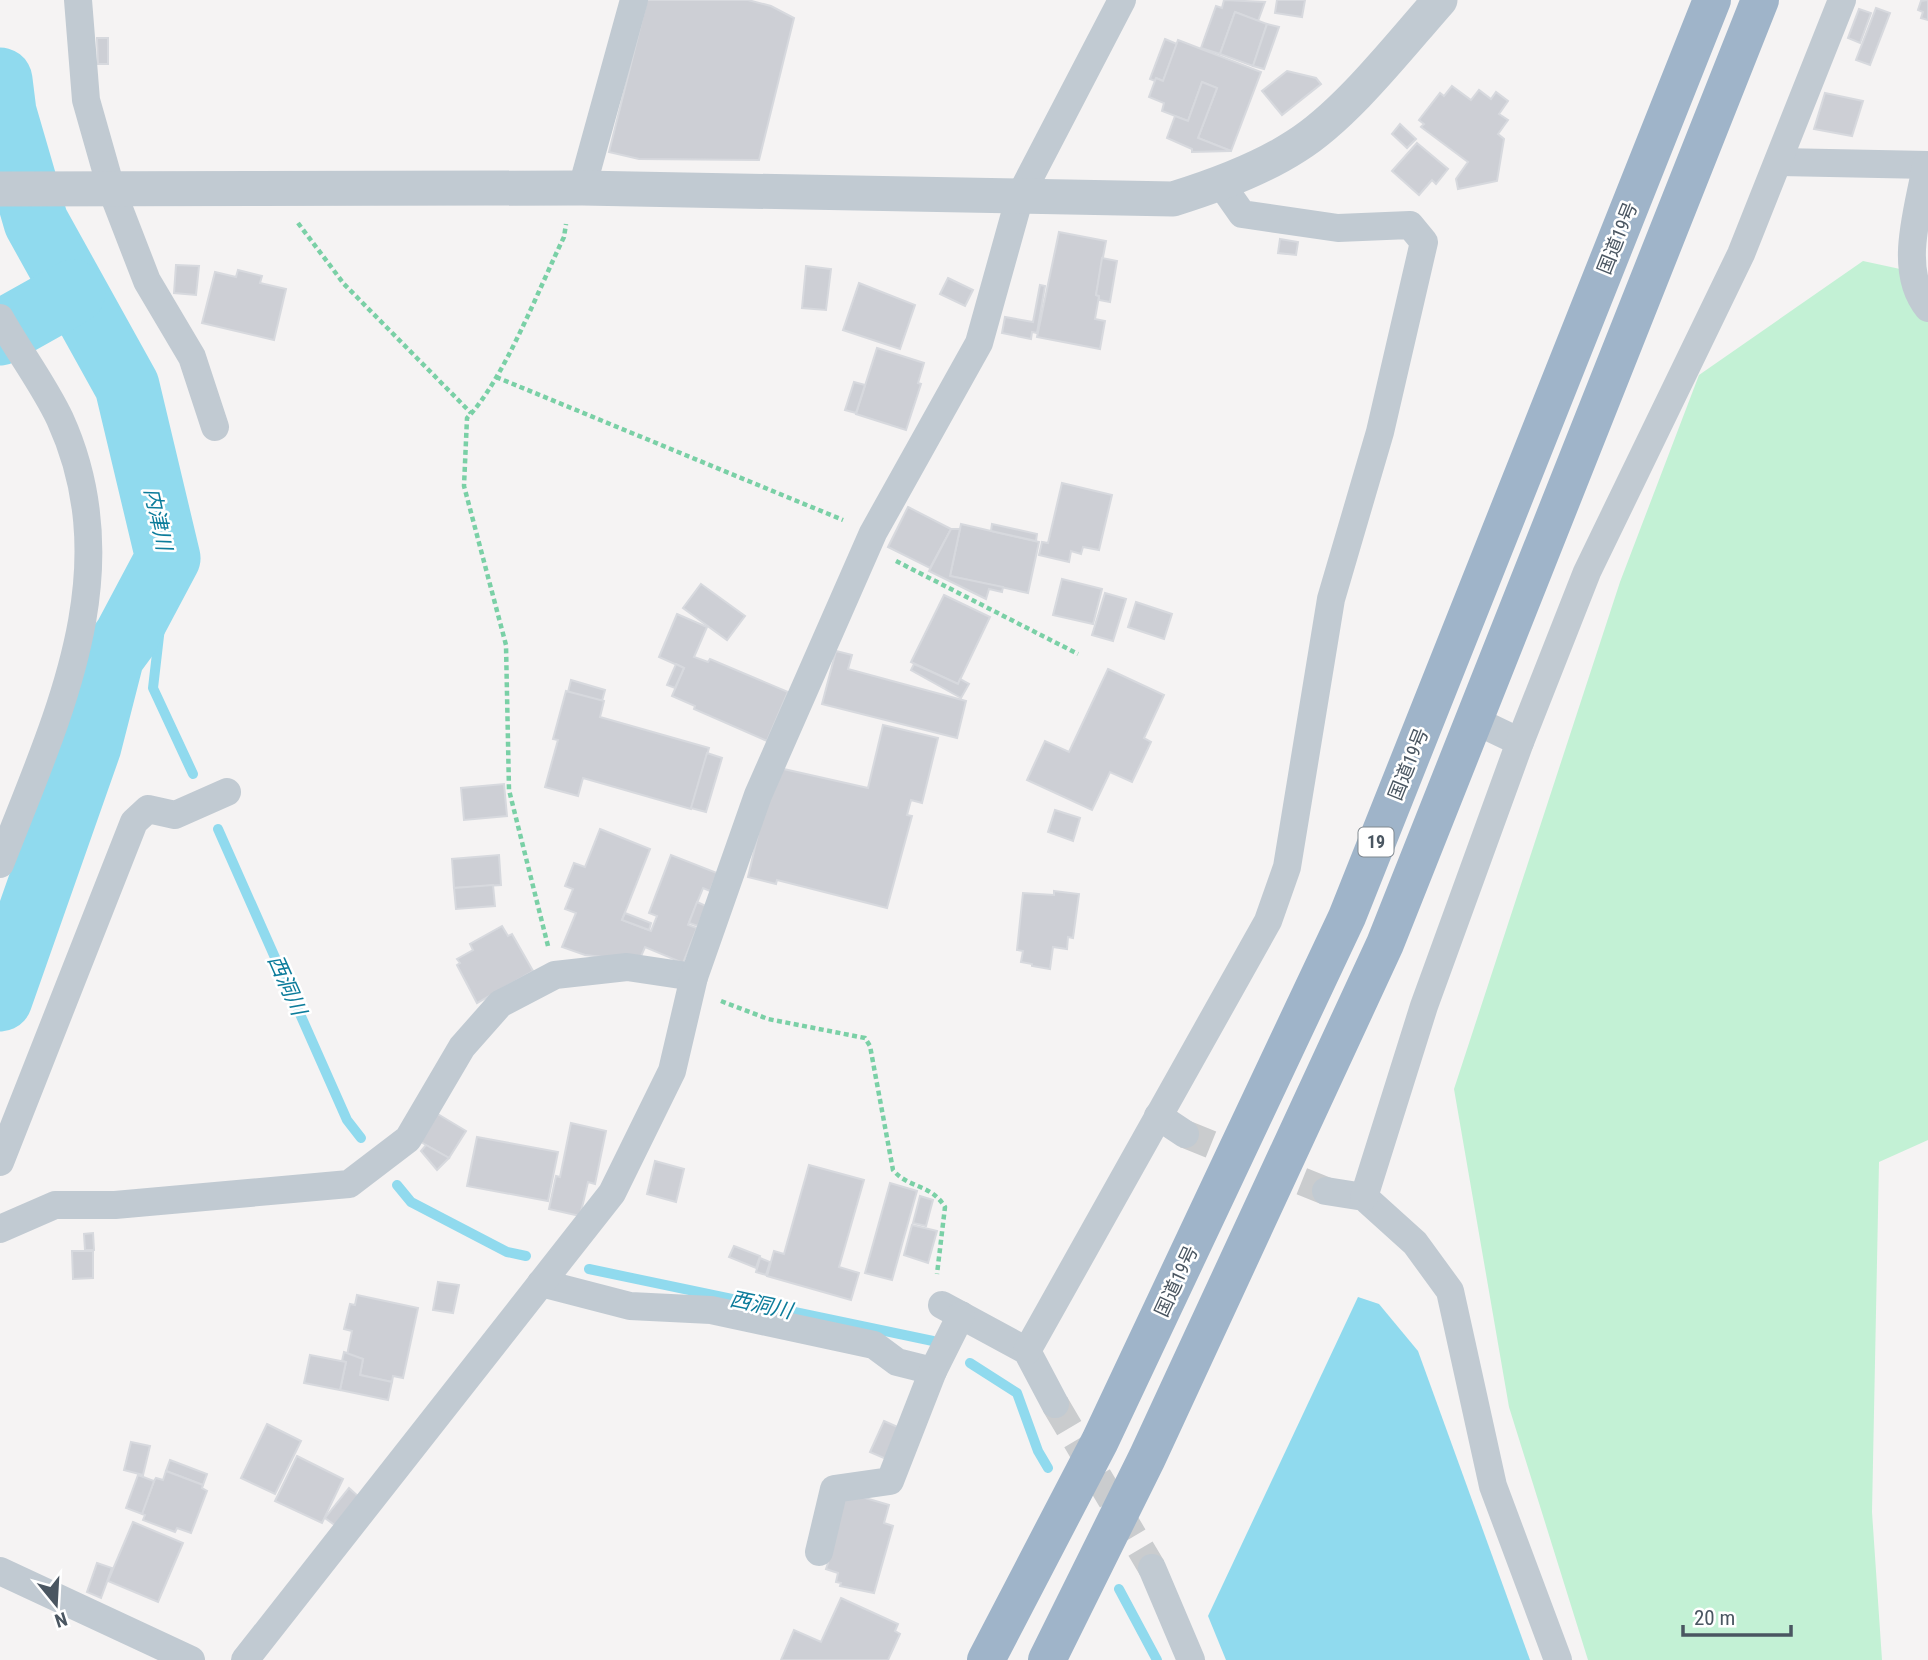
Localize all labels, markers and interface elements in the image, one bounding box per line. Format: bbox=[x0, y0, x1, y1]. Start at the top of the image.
street label: 国道19号 bbox=[1593, 199, 1642, 278]
water label: 内津川 bbox=[140, 486, 177, 554]
street label: 国道19号 bbox=[1384, 725, 1433, 804]
road number: 19 bbox=[1358, 828, 1394, 856]
water label: 西洞川 bbox=[263, 951, 312, 1020]
street label: 国道19号 bbox=[1150, 1242, 1203, 1320]
water label: 西洞川 bbox=[728, 1287, 796, 1324]
north arrow bbox=[21, 1569, 91, 1639]
scale bar bbox=[1683, 1594, 1792, 1638]
text: 20 m bbox=[1694, 1606, 1735, 1630]
text: N bbox=[52, 1607, 70, 1632]

